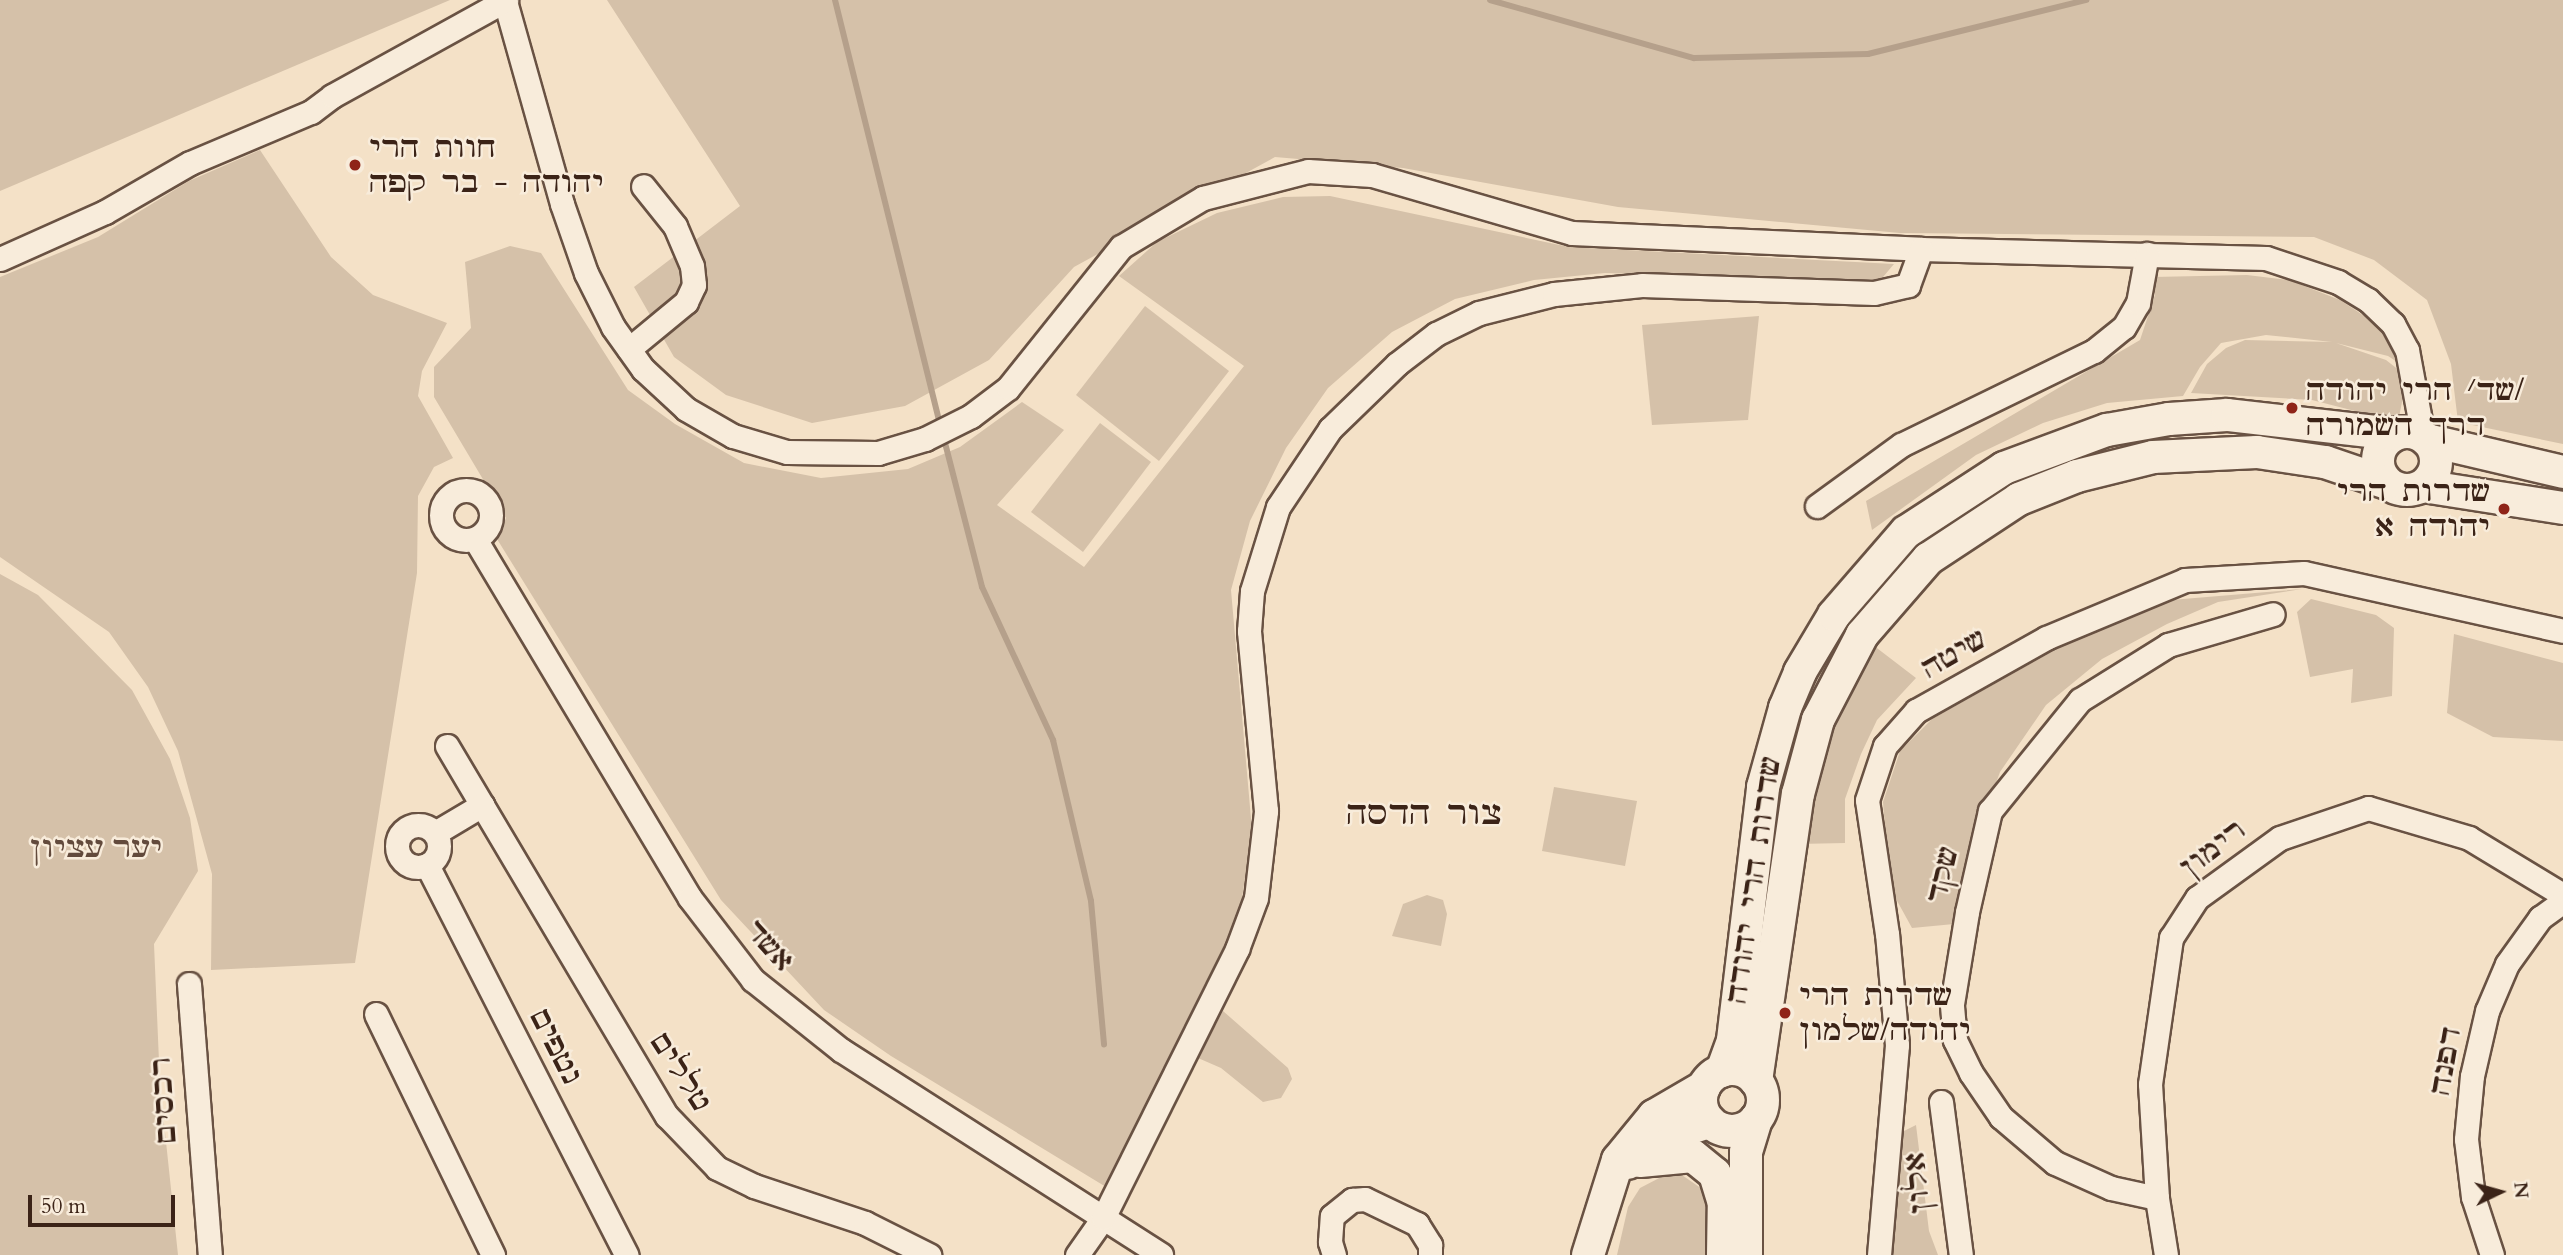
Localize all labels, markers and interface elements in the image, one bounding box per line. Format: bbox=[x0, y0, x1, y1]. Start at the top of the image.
place label: חוות הרי יהודה - בר קפה bbox=[369, 130, 583, 200]
marker: חוות הרי יהודה - בר קפה bbox=[347, 157, 363, 173]
place label: שד׳ הרי יהודה/ דרך השמורה bbox=[2306, 373, 2510, 444]
marker: שד׳ הרי יהודה/ דרך השמורה bbox=[2284, 400, 2300, 416]
place label: שדרות הרי יהודה א bbox=[2344, 474, 2490, 544]
marker: שדרות הרי יהודה א bbox=[2496, 501, 2512, 517]
street label: שיטה bbox=[1915, 621, 1993, 687]
street label: שדרות הרי יהודה bbox=[1720, 761, 1788, 999]
district label: צור הדסה bbox=[1350, 794, 1498, 834]
street label: רימון bbox=[2173, 812, 2253, 886]
park label: יער עציון bbox=[30, 830, 162, 866]
street label: שקד bbox=[1919, 843, 1967, 907]
street label: אשד bbox=[737, 913, 801, 979]
place label: שדרות הרי יהודה/שלמון bbox=[1799, 978, 1971, 1048]
street label: נטפים bbox=[521, 1002, 589, 1090]
marker: שדרות הרי יהודה/שלמון bbox=[1777, 1005, 1793, 1021]
street label: דפנה bbox=[2422, 1024, 2470, 1098]
street label: טללים bbox=[641, 1025, 719, 1119]
street label: רכסים bbox=[143, 1056, 185, 1146]
street label: אלון bbox=[1897, 1150, 1939, 1216]
north arrow bbox=[2465, 1157, 2535, 1227]
text: N bbox=[2507, 1181, 2535, 1200]
scale bar bbox=[32, 1182, 178, 1226]
text: 50 m bbox=[41, 1192, 86, 1221]

